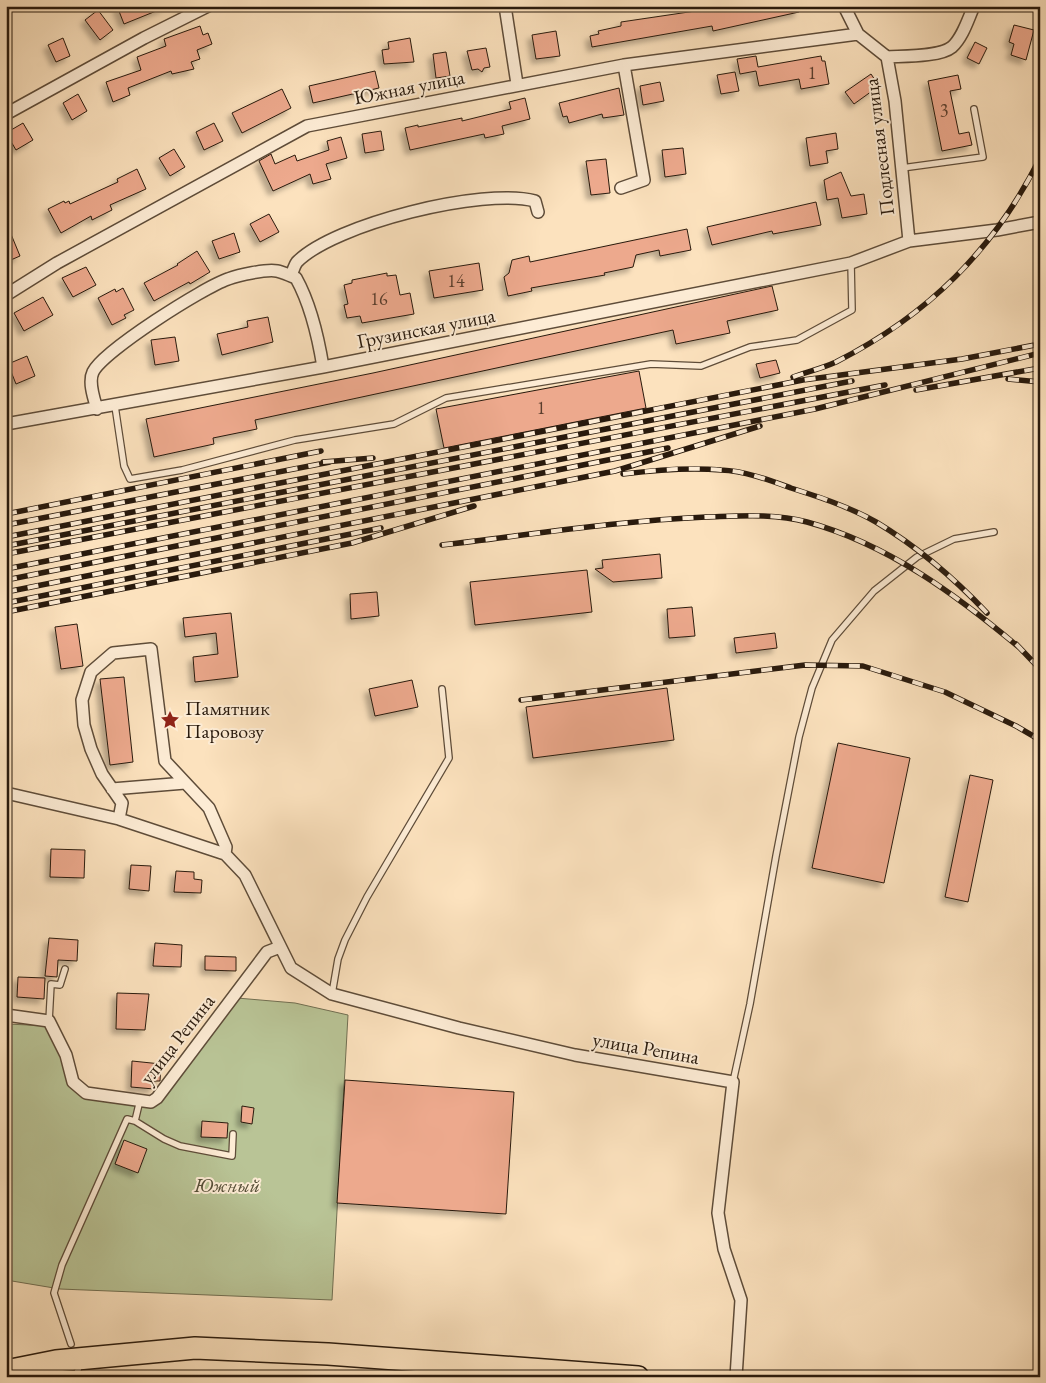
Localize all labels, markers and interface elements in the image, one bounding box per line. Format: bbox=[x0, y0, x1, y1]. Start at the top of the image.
house number: 1 bbox=[808, 61, 816, 84]
street label: Южная улица bbox=[351, 63, 467, 111]
street label: Подлесная улица bbox=[858, 77, 900, 217]
house number: 3 bbox=[940, 99, 948, 122]
house number: 14 bbox=[447, 269, 465, 292]
house number: 16 bbox=[370, 287, 388, 310]
street label: Грузинская улица bbox=[355, 302, 497, 354]
house number: 1 bbox=[537, 396, 545, 419]
place label: Памятник Паровозу bbox=[185, 695, 270, 744]
place icon: Памятник Паровозу bbox=[159, 709, 181, 731]
street label: улица Репина bbox=[134, 989, 220, 1089]
street label: улица Репина bbox=[591, 1026, 701, 1070]
park label: Южный bbox=[193, 1172, 260, 1198]

